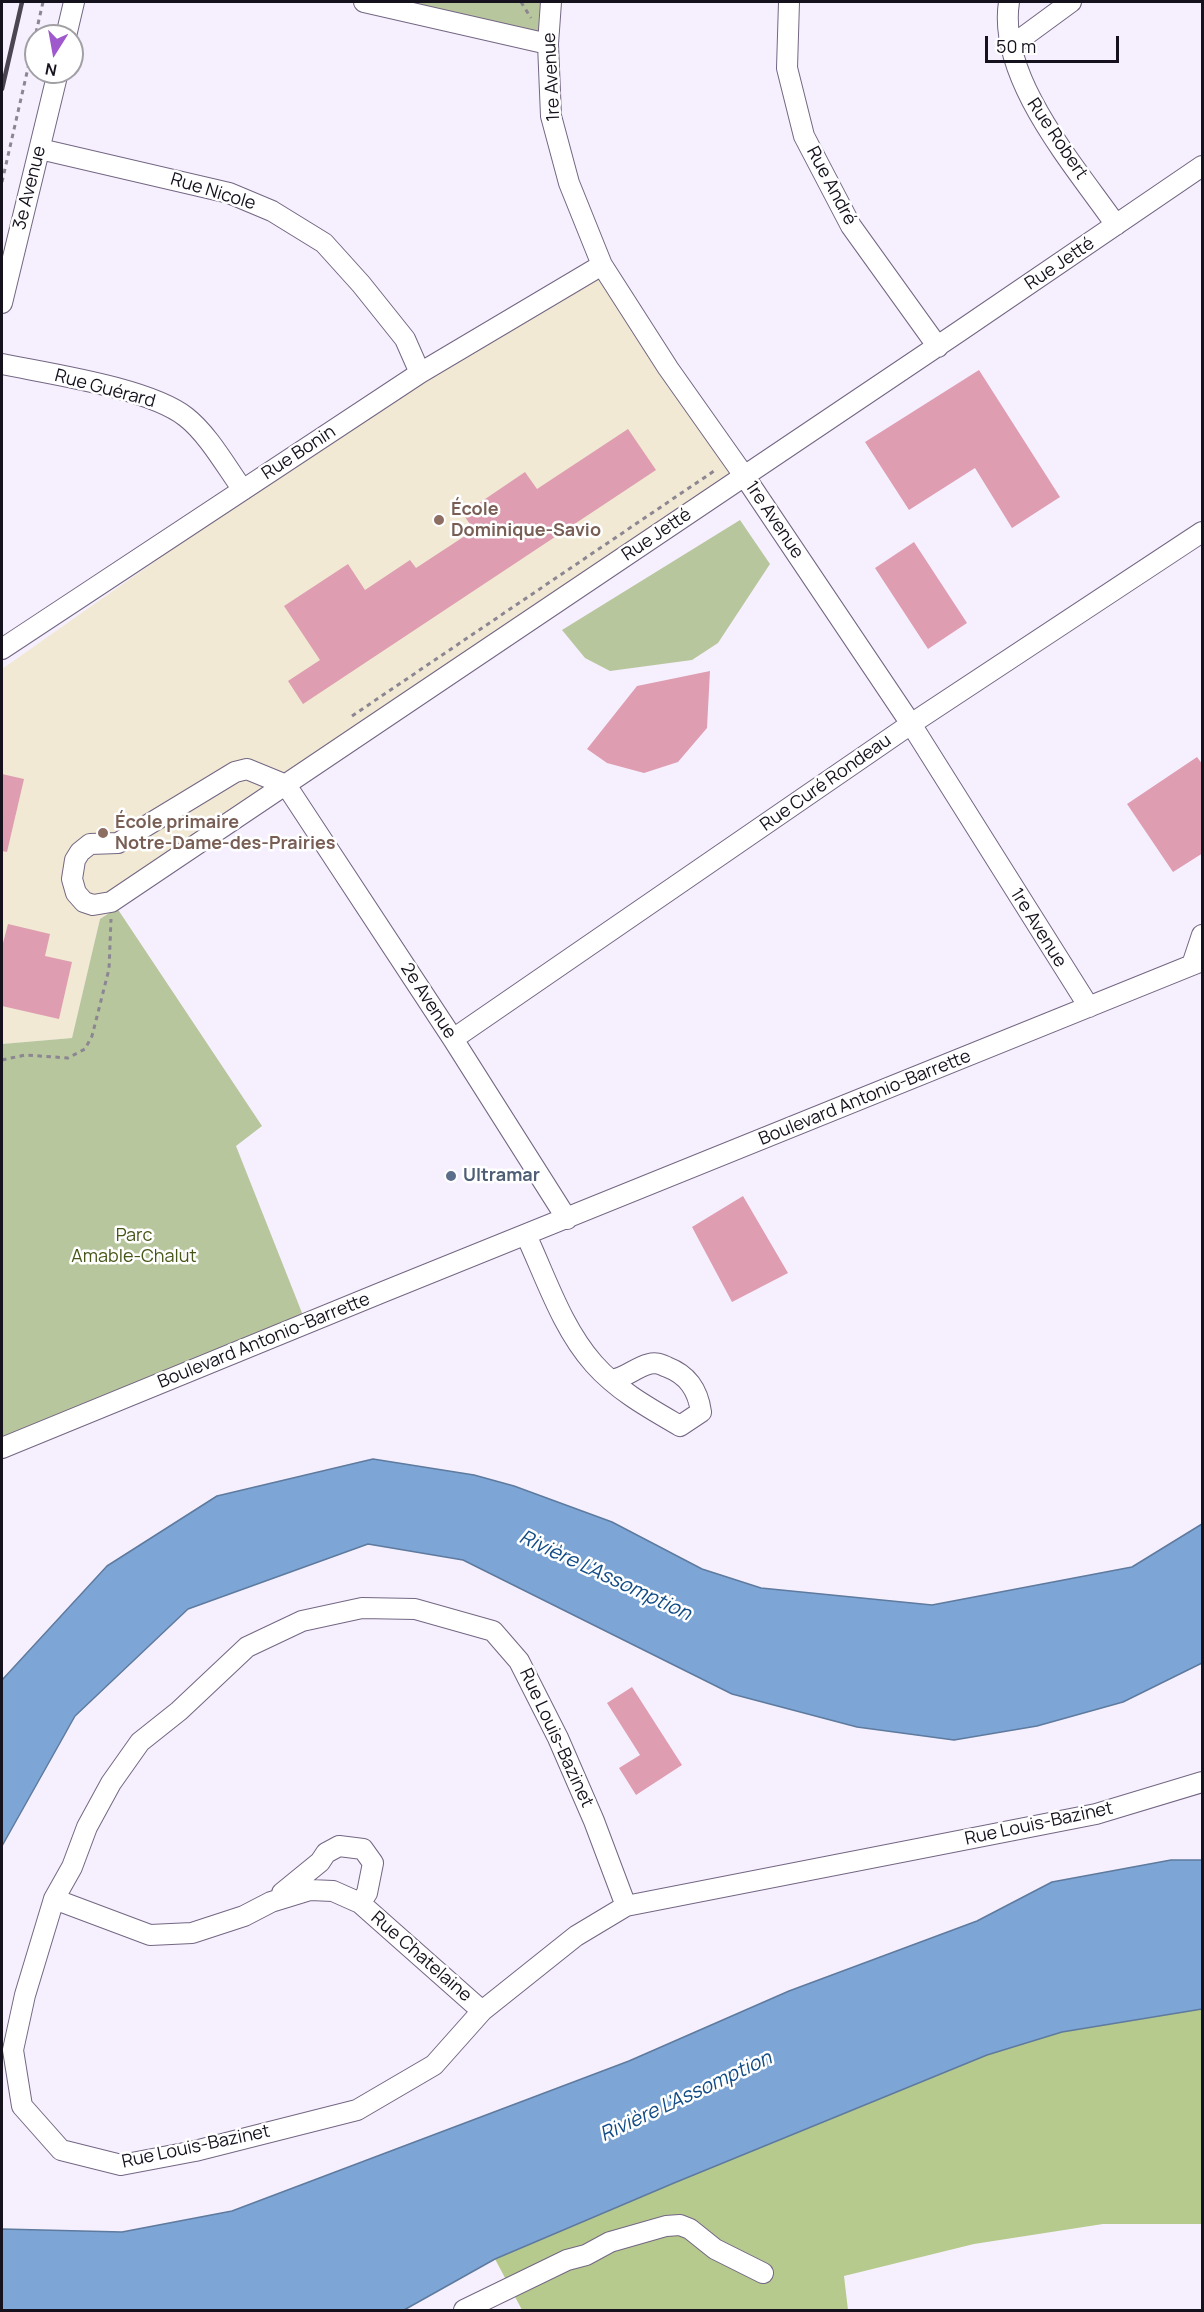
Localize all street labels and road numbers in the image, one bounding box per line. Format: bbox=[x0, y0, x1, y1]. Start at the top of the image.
street label: 1re Avenue bbox=[539, 32, 565, 122]
street label: Rue Robert bbox=[1022, 94, 1092, 184]
street label: Rue André bbox=[801, 143, 861, 229]
street label: 3e Avenue bbox=[9, 144, 51, 232]
street label: Rue Nicole bbox=[168, 169, 258, 215]
street label: Rue Jetté bbox=[1021, 233, 1099, 295]
street label: Rue Guérard bbox=[52, 365, 158, 413]
street label: Rue Bonin bbox=[258, 421, 340, 485]
street label: 1re Avenue bbox=[740, 477, 808, 563]
street label: Rue Jetté bbox=[618, 504, 696, 566]
street label: Rue Curé Rondeau bbox=[756, 730, 896, 836]
street label: 1re Avenue bbox=[1005, 885, 1071, 971]
street label: 2e Avenue bbox=[396, 959, 460, 1043]
street label: Boulevard Antonio-Barrette bbox=[756, 1046, 974, 1150]
street label: Boulevard Antonio-Barrette bbox=[155, 1289, 373, 1393]
street label: Rue Louis-Bazinet bbox=[514, 1665, 598, 1811]
street label: Rue Louis-Bazinet bbox=[963, 1798, 1115, 1850]
street label: Rue Chatelaine bbox=[366, 1907, 476, 2007]
street label: Rue Louis-Bazinet bbox=[120, 2121, 272, 2173]

